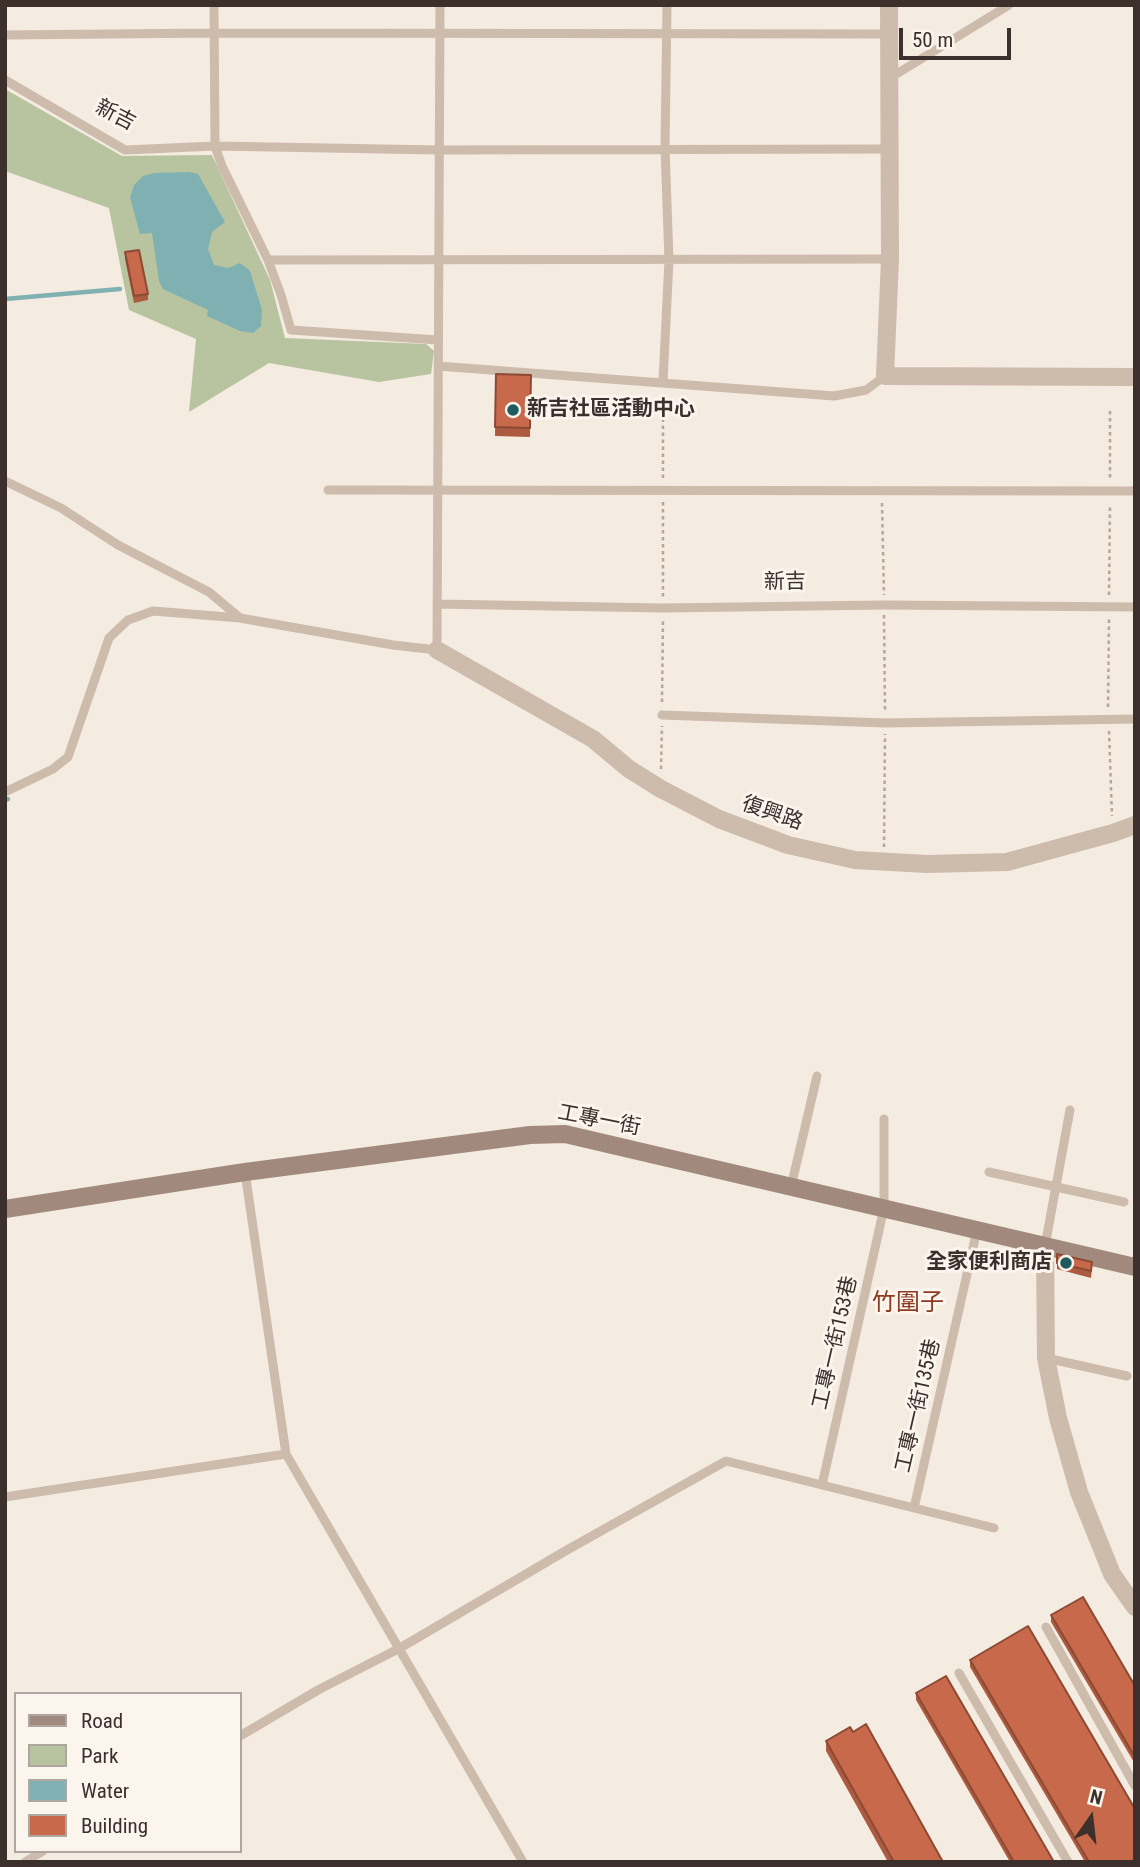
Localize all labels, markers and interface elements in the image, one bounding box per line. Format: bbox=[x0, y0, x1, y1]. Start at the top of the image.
scale bar bbox=[902, 14, 1014, 58]
text: 50 m bbox=[912, 28, 953, 52]
street label: 新吉 bbox=[91, 95, 139, 137]
place label: 新吉社區活動中心 bbox=[527, 397, 695, 423]
marker: 新吉社區活動中心 bbox=[505, 402, 521, 418]
street label: 新吉 bbox=[764, 570, 806, 596]
street label: 復興路 bbox=[738, 792, 806, 836]
street label: 工專一街 bbox=[555, 1101, 643, 1141]
place label: 全家便利商店 bbox=[926, 1250, 1052, 1276]
marker: 全家便利商店 bbox=[1058, 1255, 1074, 1271]
street label: 工專一街153巷 bbox=[808, 1274, 864, 1412]
district label: 竹圍子 bbox=[872, 1290, 944, 1318]
street label: 工專一街135巷 bbox=[891, 1337, 947, 1475]
legend bbox=[14, 1692, 242, 1853]
text: Road bbox=[81, 1709, 123, 1733]
text: Park bbox=[81, 1744, 118, 1768]
text: Water bbox=[81, 1779, 129, 1803]
north arrow bbox=[1056, 1783, 1126, 1853]
text: N bbox=[1088, 1785, 1105, 1810]
text: Building bbox=[81, 1814, 148, 1838]

